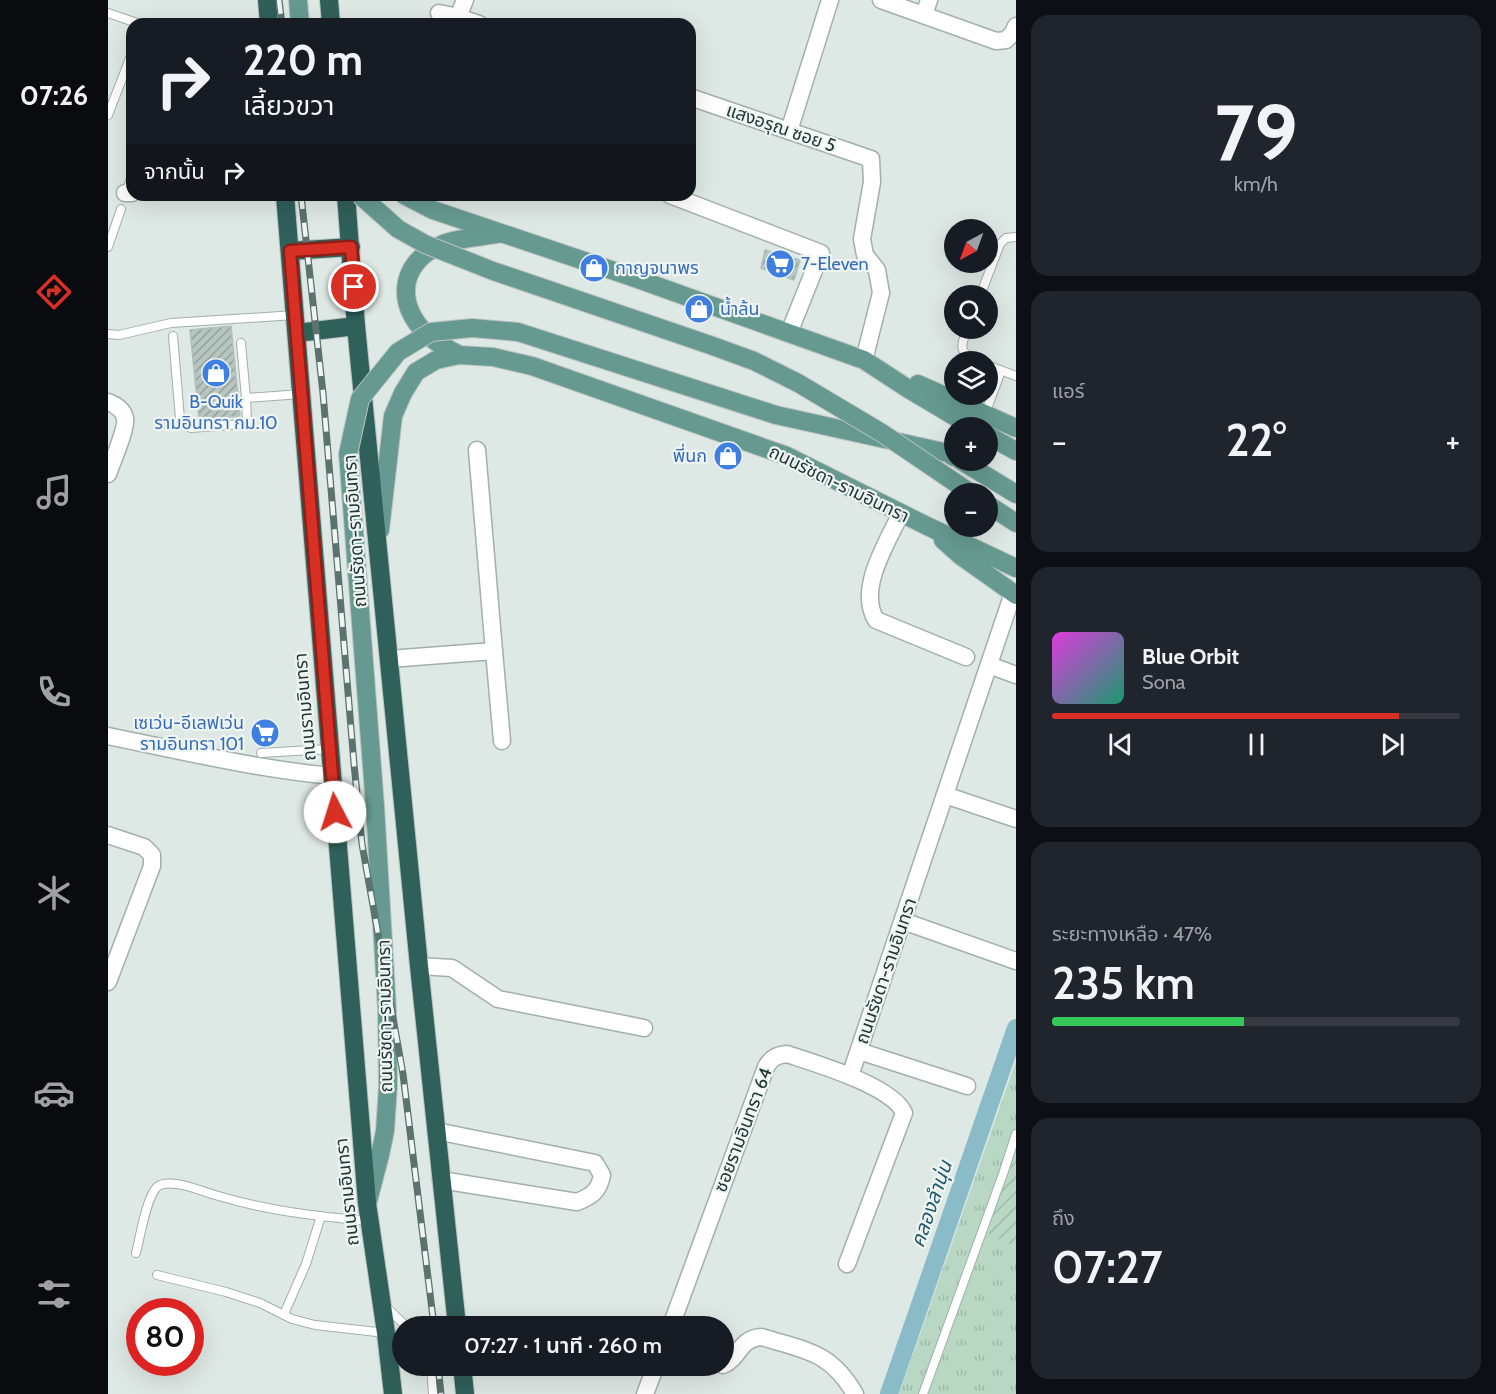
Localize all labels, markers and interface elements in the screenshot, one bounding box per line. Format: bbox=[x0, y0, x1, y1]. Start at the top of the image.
text: 220 m bbox=[243, 34, 363, 86]
icon: right bbox=[144, 42, 222, 120]
text: 07:26 bbox=[20, 79, 88, 112]
text: 79 bbox=[1214, 85, 1298, 180]
text: เลี้ยวขวา bbox=[243, 89, 334, 122]
street label: แสงอรุณ ซอย 5 bbox=[723, 99, 839, 157]
icon: right bbox=[217, 156, 250, 189]
text: จากนั้น bbox=[144, 158, 205, 185]
text: km/h bbox=[1234, 172, 1278, 196]
north arrow bbox=[944, 219, 998, 273]
map controls bbox=[944, 219, 998, 537]
supermarket icon: 7-Eleven bbox=[764, 248, 796, 280]
shop icon: กาญจนาพร bbox=[578, 252, 610, 284]
place label: 7-Eleven bbox=[801, 253, 869, 275]
place label: กาญจนาพร bbox=[615, 257, 699, 279]
pin bbox=[328, 261, 379, 312]
icon: arrive bbox=[337, 270, 370, 303]
icon: directions bbox=[33, 271, 75, 313]
button: search bbox=[944, 285, 998, 339]
shop icon: น้ำล้น bbox=[683, 293, 715, 325]
place label: น้ำล้น bbox=[720, 296, 760, 320]
button: layers bbox=[944, 351, 998, 405]
shop icon: B-Quik รามอินทรา กม.10 bbox=[200, 357, 232, 389]
text: แอร์ bbox=[1052, 379, 1084, 403]
place label: B-Quik รามอินทรา กม.10 bbox=[154, 391, 278, 434]
text: 22° bbox=[1226, 413, 1286, 467]
button: + bbox=[944, 417, 998, 471]
text: − bbox=[1052, 421, 1067, 461]
text: + bbox=[1445, 421, 1460, 461]
shop icon: พี่นก bbox=[712, 440, 744, 472]
street label: ถนนรัชดา-รามอินทรา bbox=[765, 441, 913, 527]
place label: พี่นก bbox=[673, 443, 707, 467]
street label: ถนนรัชดา-รามอินทรา bbox=[339, 454, 371, 608]
icon: music bbox=[33, 471, 75, 513]
button: − bbox=[944, 483, 998, 537]
text: Blue Orbit bbox=[1142, 643, 1239, 670]
street label: ถนนรามอินทรา bbox=[289, 652, 321, 762]
text: Sona bbox=[1142, 670, 1185, 694]
icon: phone bbox=[33, 671, 75, 713]
place label: เซเว่น-อีเลฟเว่น รามอินทรา 101 bbox=[133, 712, 244, 755]
supermarket icon: เซเว่น-อีเลฟเว่น รามอินทรา 101 bbox=[249, 717, 281, 749]
icon: previous bbox=[1104, 728, 1137, 761]
icon: pause bbox=[1240, 728, 1273, 761]
icon: next bbox=[1376, 728, 1409, 761]
position arrow bbox=[303, 780, 367, 844]
icon: climate bbox=[33, 872, 75, 914]
street label: ถนนรัชดา-รามอินทรา bbox=[851, 895, 921, 1047]
text: ระยะทางเหลือ · 47% bbox=[1052, 922, 1212, 946]
street label: ถนนรัชดา-รามอินทรา bbox=[373, 939, 397, 1093]
text: 235 km bbox=[1052, 956, 1195, 1010]
street label: ซอยรามอินทรา 64 bbox=[709, 1065, 777, 1195]
icon: car bbox=[33, 1072, 75, 1114]
street label: ถนนรามอินทรา bbox=[330, 1137, 364, 1247]
water label: คลองลำนุ่น bbox=[905, 1156, 959, 1251]
text: ถึง bbox=[1052, 1206, 1075, 1230]
text: 07:27 bbox=[1052, 1240, 1163, 1294]
icon: filters bbox=[33, 1273, 75, 1315]
speed limit sign: 80 bbox=[126, 1298, 204, 1376]
text: 07:27 · 1 นาที · 260 m bbox=[464, 1332, 662, 1359]

